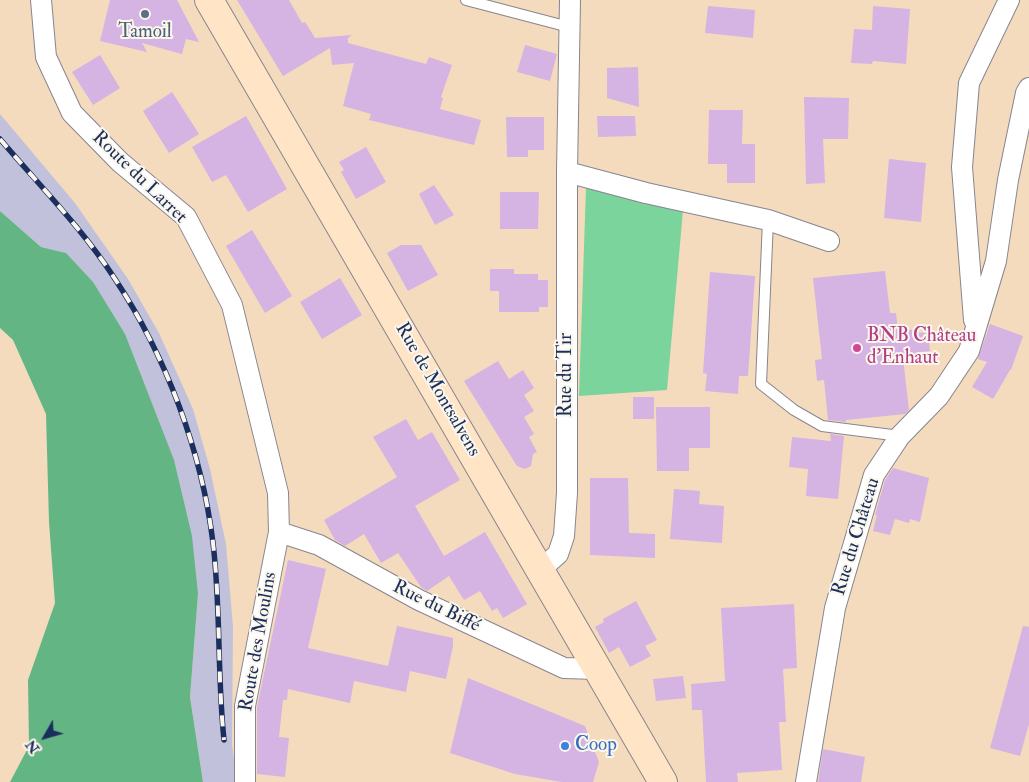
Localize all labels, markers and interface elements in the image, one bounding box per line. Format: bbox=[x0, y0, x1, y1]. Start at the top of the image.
marker: Tamoil bbox=[139, 8, 151, 20]
place label: Tamoil bbox=[118, 22, 172, 44]
street label: Route du Larret bbox=[87, 127, 191, 229]
street label: Rue de Montsalvens bbox=[389, 319, 485, 461]
place label: BNB Château d'Enhaut bbox=[867, 326, 976, 370]
street label: Rue du Tir bbox=[556, 333, 578, 417]
marker: BNB Château d'Enhaut bbox=[851, 342, 863, 354]
street label: Rue du Château bbox=[828, 475, 886, 599]
street label: Route des Moulins bbox=[235, 570, 283, 714]
street label: Rue du Biffé bbox=[389, 576, 483, 638]
north arrow bbox=[20, 712, 70, 762]
place label: Coop bbox=[575, 735, 617, 757]
text: N bbox=[22, 736, 43, 757]
marker: Coop bbox=[559, 740, 571, 752]

